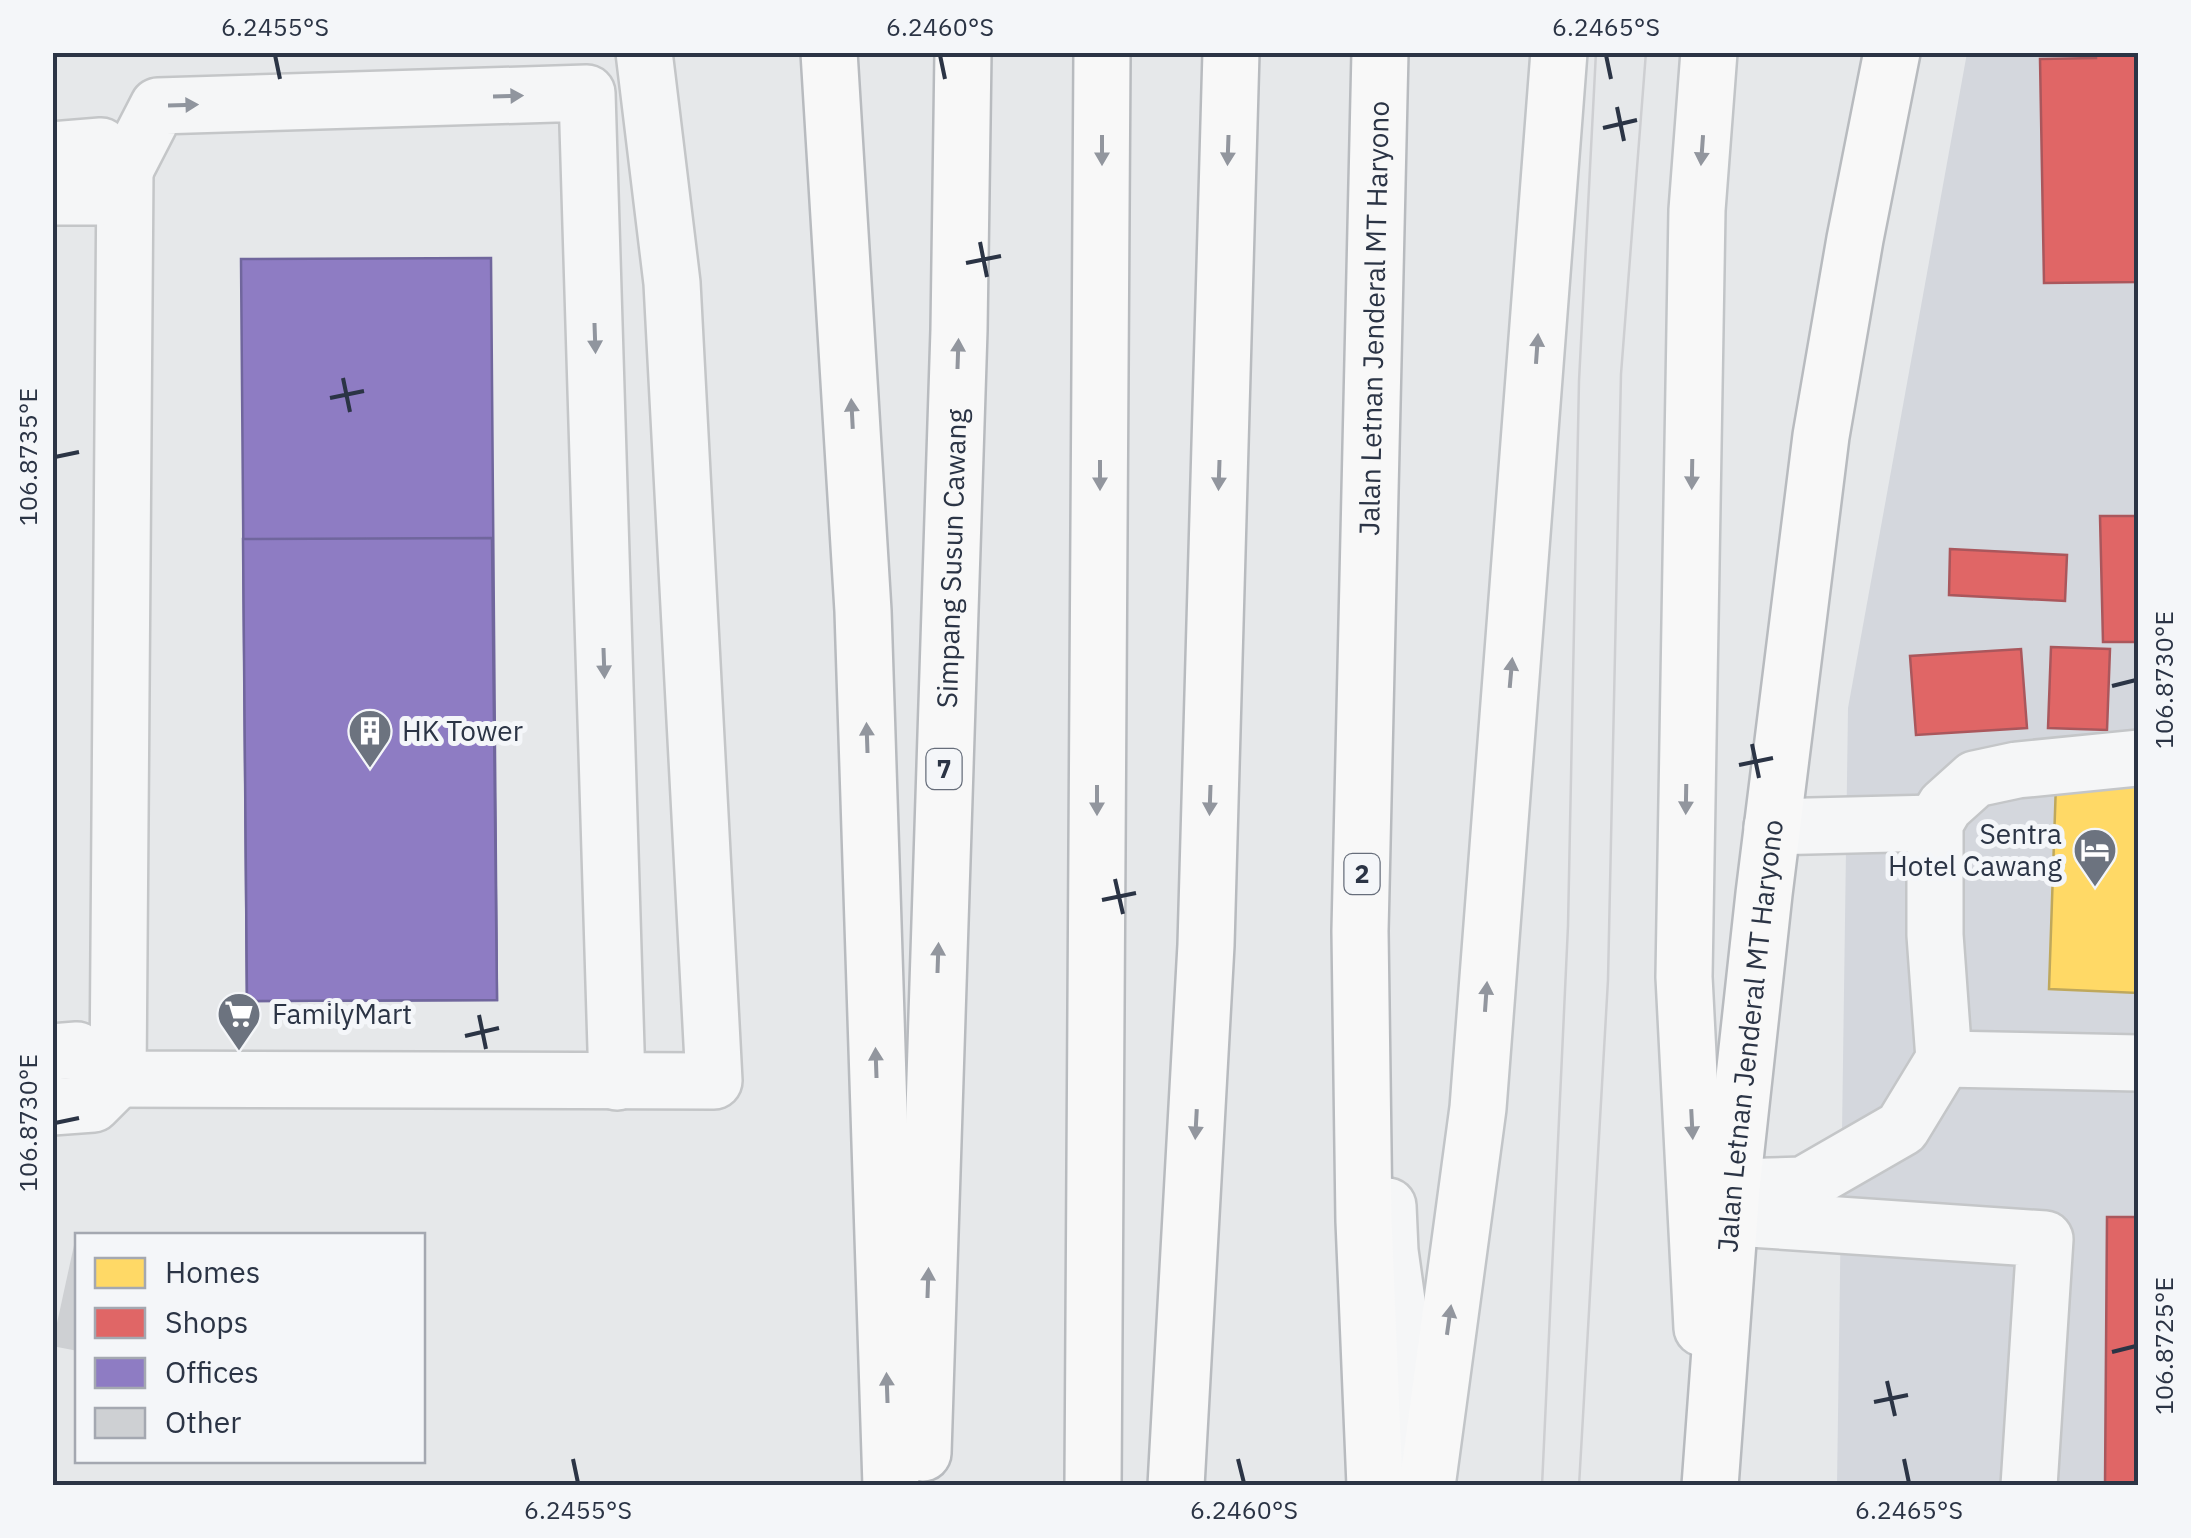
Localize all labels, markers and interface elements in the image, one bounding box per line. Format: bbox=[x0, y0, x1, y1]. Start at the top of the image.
text: 6.2455°S bbox=[221, 10, 329, 43]
text: 6.2460°S bbox=[886, 10, 994, 43]
text: 6.2465°S bbox=[1552, 10, 1660, 43]
one-way arrow bbox=[492, 87, 524, 103]
one-way arrow bbox=[167, 97, 199, 113]
street label: Jalan Letnan Jenderal MT Haryono bbox=[1350, 101, 1397, 536]
one-way arrow bbox=[1094, 134, 1110, 166]
one-way arrow bbox=[1220, 134, 1236, 166]
one-way arrow bbox=[1693, 134, 1709, 166]
one-way arrow bbox=[587, 323, 603, 355]
one-way arrow bbox=[1529, 332, 1545, 364]
one-way arrow bbox=[950, 337, 966, 369]
text: 106.8735°E bbox=[11, 388, 44, 526]
one-way arrow bbox=[844, 397, 860, 429]
street label: Simpang Susun Cawang bbox=[928, 408, 974, 709]
one-way arrow bbox=[1092, 459, 1108, 491]
one-way arrow bbox=[1211, 459, 1227, 491]
one-way arrow bbox=[1684, 459, 1700, 491]
text: 106.8730°E bbox=[2147, 611, 2180, 749]
one-way arrow bbox=[597, 648, 613, 680]
one-way arrow bbox=[1503, 656, 1519, 688]
building icon: HK Tower bbox=[347, 708, 393, 769]
place label: HK Tower bbox=[402, 712, 523, 749]
one-way arrow bbox=[858, 722, 874, 754]
road number: 7 bbox=[926, 749, 962, 789]
one-way arrow bbox=[1089, 784, 1105, 816]
one-way arrow bbox=[1202, 784, 1218, 816]
one-way arrow bbox=[1678, 784, 1694, 816]
place label: Sentra Hotel Cawang bbox=[1888, 815, 2062, 884]
street label: Jalan Letnan Jenderal MT Haryono bbox=[1708, 817, 1791, 1253]
hotel icon: Sentra Hotel Cawang bbox=[2072, 827, 2118, 888]
road number: 2 bbox=[1344, 854, 1380, 894]
one-way arrow bbox=[931, 942, 947, 974]
one-way arrow bbox=[1478, 980, 1494, 1012]
supermarket icon: FamilyMart bbox=[216, 991, 262, 1052]
place label: FamilyMart bbox=[272, 995, 412, 1032]
one-way arrow bbox=[868, 1047, 884, 1079]
text: 106.8730°E bbox=[11, 1054, 44, 1192]
one-way arrow bbox=[1188, 1109, 1204, 1141]
one-way arrow bbox=[1685, 1109, 1701, 1141]
legend bbox=[75, 1233, 425, 1463]
text: Homes bbox=[165, 1252, 260, 1291]
one-way arrow bbox=[921, 1267, 937, 1299]
text: 106.8725°E bbox=[2147, 1277, 2180, 1415]
text: Shops bbox=[165, 1302, 248, 1341]
one-way arrow bbox=[1442, 1303, 1458, 1335]
text: Offices bbox=[165, 1352, 259, 1391]
one-way arrow bbox=[879, 1372, 895, 1404]
text: Other bbox=[165, 1402, 241, 1441]
text: 6.2455°S bbox=[524, 1493, 632, 1526]
text: 6.2460°S bbox=[1190, 1493, 1298, 1526]
text: 6.2465°S bbox=[1855, 1493, 1963, 1526]

